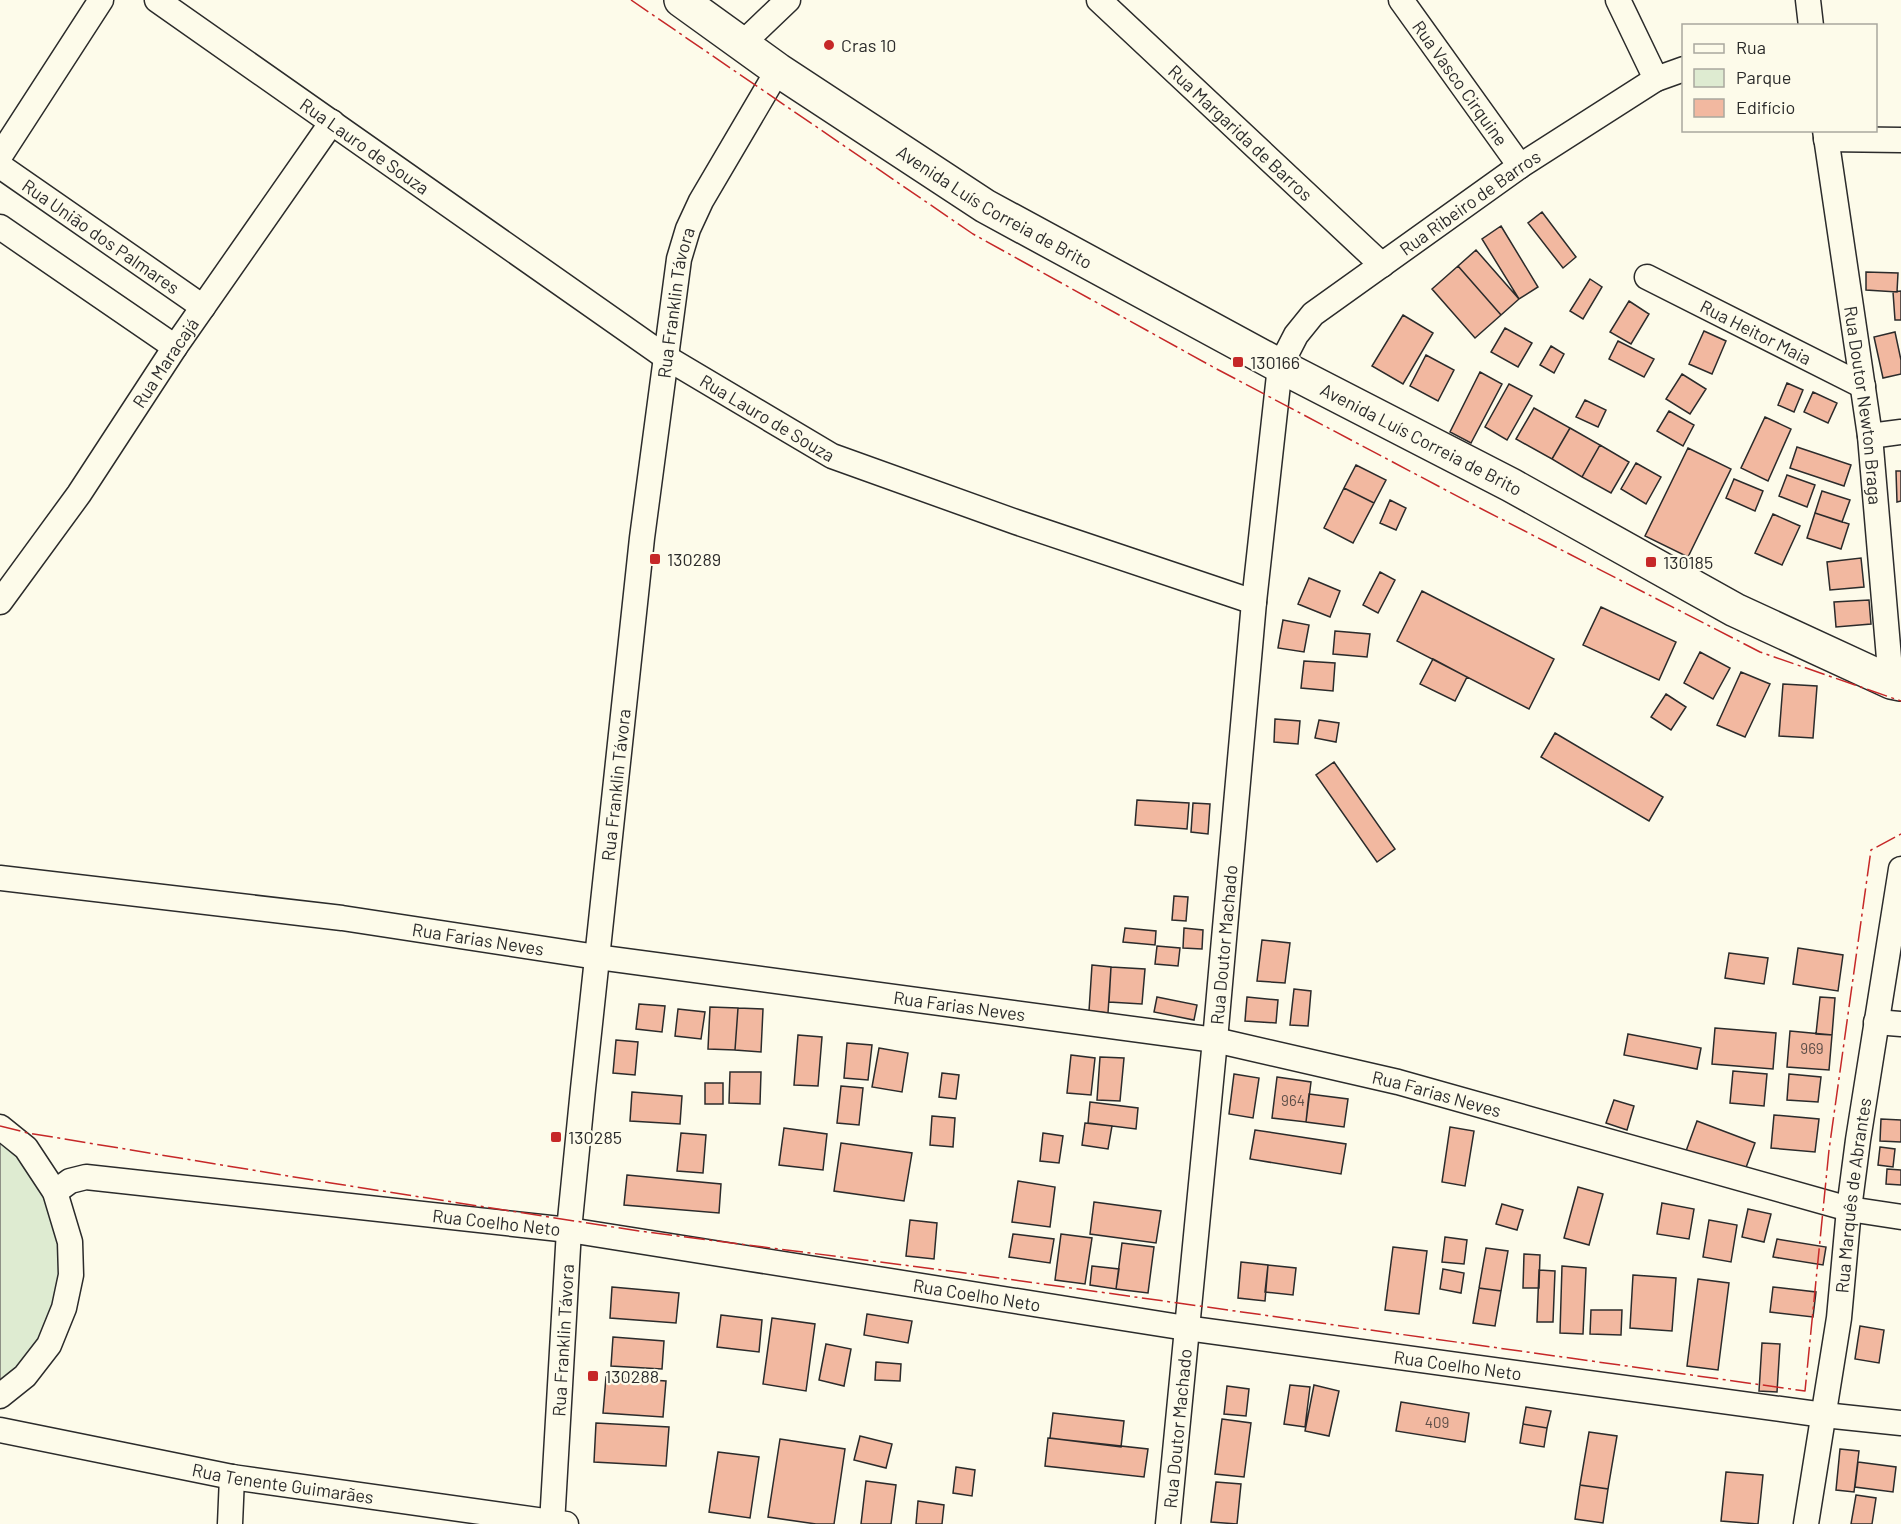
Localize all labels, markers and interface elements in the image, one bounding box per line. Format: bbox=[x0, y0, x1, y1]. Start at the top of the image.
street label: Rua Vasco Cirquine bbox=[1408, 16, 1513, 150]
legend bbox=[1682, 24, 1877, 132]
place label: Cras 10 bbox=[841, 34, 896, 56]
text: Rua bbox=[1736, 36, 1766, 58]
marker: Cras 10 bbox=[822, 38, 836, 52]
street label: Rua Margarida de Barros bbox=[1164, 60, 1317, 205]
text: Parque bbox=[1736, 66, 1791, 88]
street label: Rua Lauro de Souza bbox=[296, 93, 434, 199]
text: Edifício bbox=[1736, 96, 1795, 118]
street label: Avenida Luís Correia de Brito bbox=[893, 140, 1096, 273]
street label: Rua Ribeiro de Barros bbox=[1395, 145, 1545, 260]
street label: Rua União dos Palmares bbox=[18, 174, 184, 298]
street label: Rua Franklin Távora bbox=[652, 225, 699, 380]
street label: Rua Heitor Maia bbox=[1697, 295, 1815, 369]
street label: Rua Doutor Newton Braga bbox=[1840, 304, 1887, 505]
street label: Rua Maracajá bbox=[127, 313, 203, 412]
place label: 130166 bbox=[1250, 351, 1300, 373]
marker: 130166 bbox=[1231, 355, 1245, 369]
street label: Rua Lauro de Souza bbox=[696, 369, 839, 466]
street label: Avenida Luís Correia de Brito bbox=[1317, 378, 1526, 500]
place label: 130289 bbox=[667, 548, 721, 570]
place label: 130185 bbox=[1663, 551, 1713, 573]
marker: 130289 bbox=[648, 552, 662, 566]
marker: 130185 bbox=[1644, 555, 1658, 569]
street label: Rua Franklin Távora bbox=[596, 708, 635, 862]
street label: Rua Doutor Machado bbox=[1205, 864, 1242, 1026]
street label: Rua Farias Neves bbox=[411, 918, 545, 960]
street label: Rua Farias Neves bbox=[892, 986, 1027, 1025]
house number: 969 bbox=[1800, 1039, 1824, 1057]
street label: Rua Farias Neves bbox=[1370, 1065, 1504, 1122]
house number: 964 bbox=[1281, 1091, 1305, 1109]
street label: Rua Marquês de Abrantes bbox=[1830, 1096, 1876, 1294]
place label: 130285 bbox=[568, 1126, 622, 1148]
marker: 130285 bbox=[549, 1130, 563, 1144]
street label: Rua Coelho Neto bbox=[431, 1204, 562, 1240]
street label: Rua Franklin Távora bbox=[547, 1263, 578, 1417]
street label: Rua Coelho Neto bbox=[912, 1274, 1042, 1316]
street label: Rua Coelho Neto bbox=[1392, 1345, 1523, 1385]
street label: Rua Doutor Machado bbox=[1159, 1348, 1196, 1509]
place label: 130288 bbox=[605, 1365, 659, 1387]
marker: 130288 bbox=[586, 1369, 600, 1383]
house number: 409 bbox=[1425, 1413, 1449, 1431]
street label: Rua Tenente Guimarães bbox=[190, 1458, 375, 1508]

